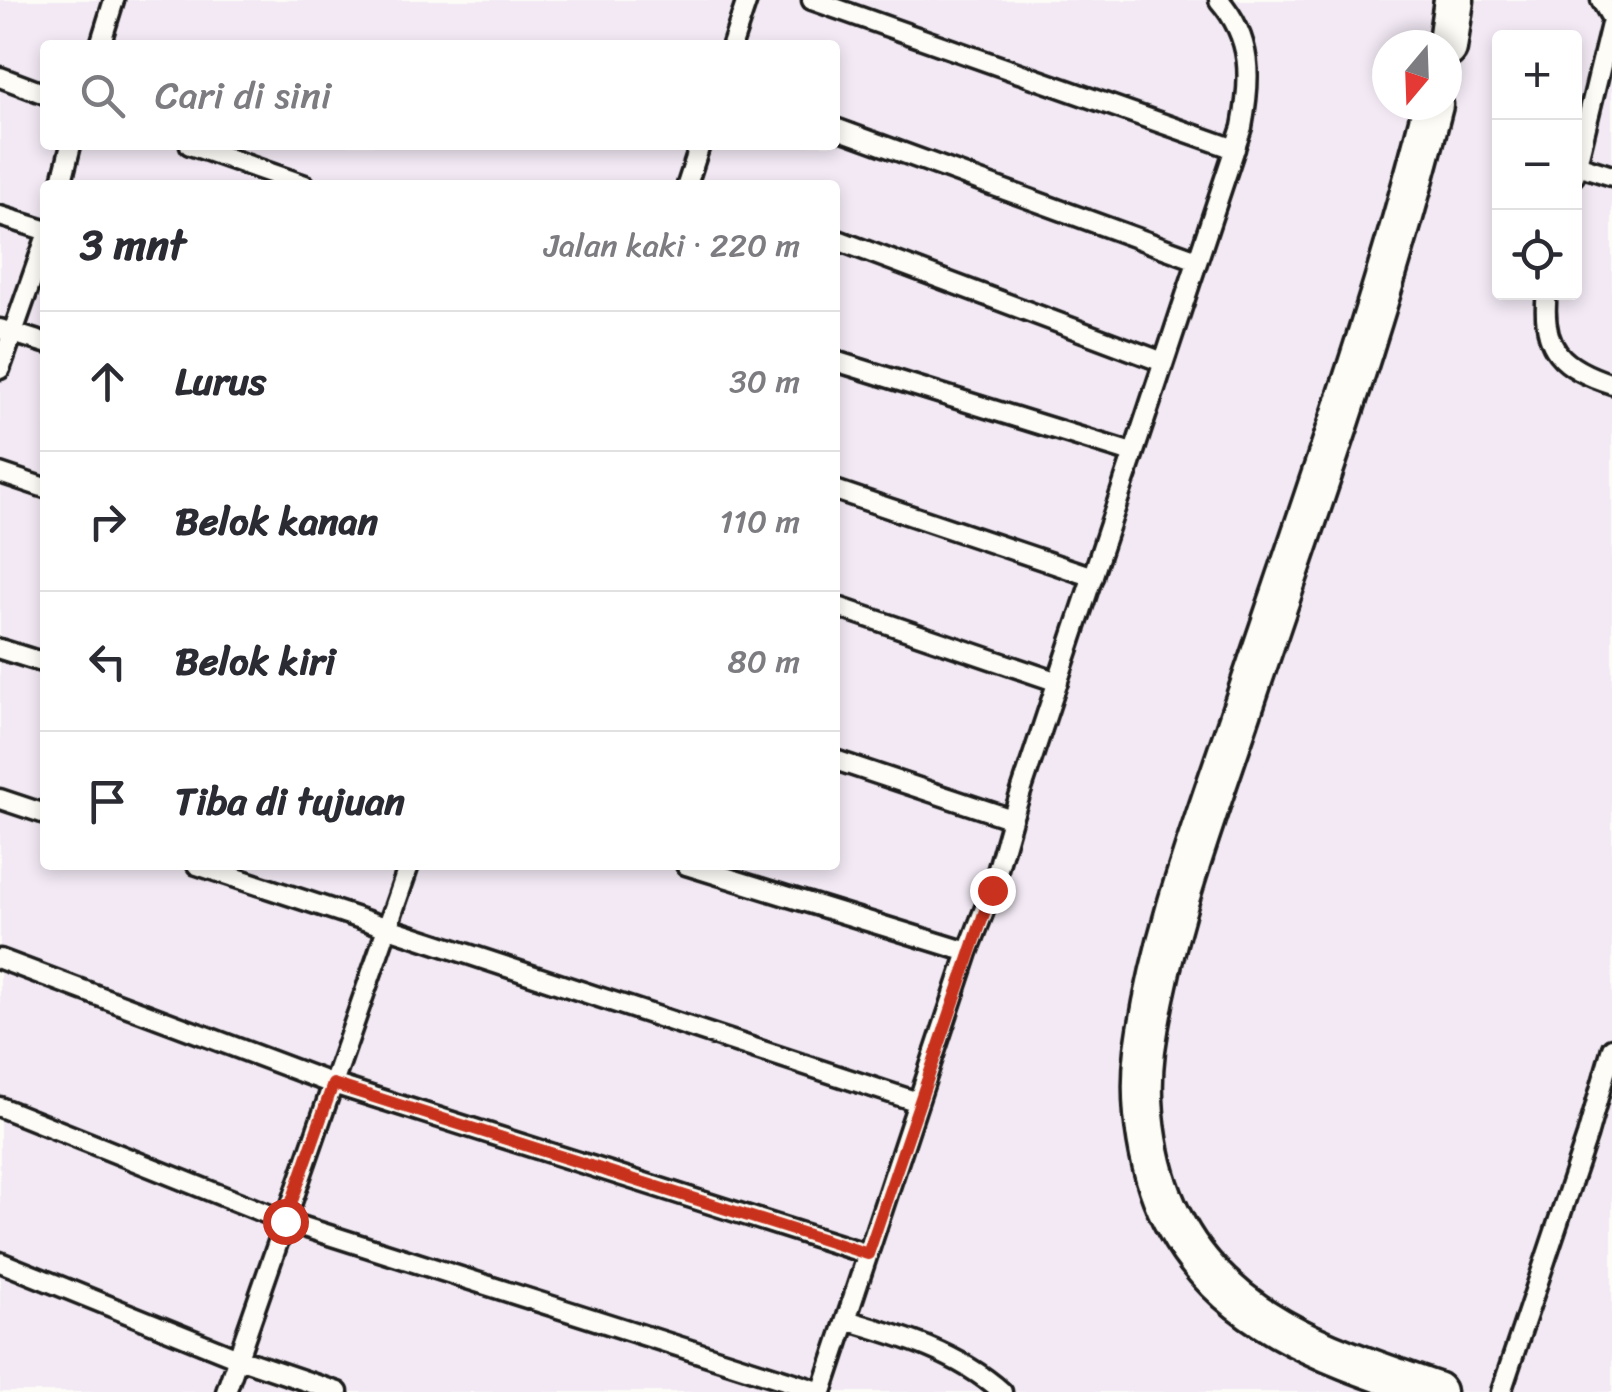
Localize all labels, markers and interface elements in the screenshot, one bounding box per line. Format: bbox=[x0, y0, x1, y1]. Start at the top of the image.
north arrow bbox=[1372, 30, 1462, 120]
map controls bbox=[1492, 30, 1582, 300]
button: + bbox=[1492, 30, 1582, 120]
search box bbox=[40, 40, 840, 150]
text: Cari di sini bbox=[155, 62, 331, 129]
icon: search bbox=[75, 68, 130, 123]
button: − bbox=[1492, 120, 1582, 210]
text: 3 mnt bbox=[80, 208, 186, 282]
button: locate bbox=[1492, 210, 1582, 300]
text: Jalan kaki · 220 m bbox=[544, 217, 800, 274]
text: Lurus bbox=[175, 348, 266, 415]
text: 30 m bbox=[729, 353, 800, 410]
icon: ahead bbox=[80, 354, 135, 409]
text: Belok kanan bbox=[175, 488, 378, 555]
text: 110 m bbox=[719, 493, 800, 550]
icon: right bbox=[80, 494, 135, 549]
text: Belok kiri bbox=[175, 628, 335, 695]
text: 80 m bbox=[728, 633, 800, 690]
icon: left bbox=[80, 634, 135, 689]
text: Tiba di tujuan bbox=[175, 768, 405, 835]
icon: arrive bbox=[80, 774, 135, 829]
route end bbox=[970, 868, 1016, 914]
route start bbox=[263, 1199, 309, 1245]

